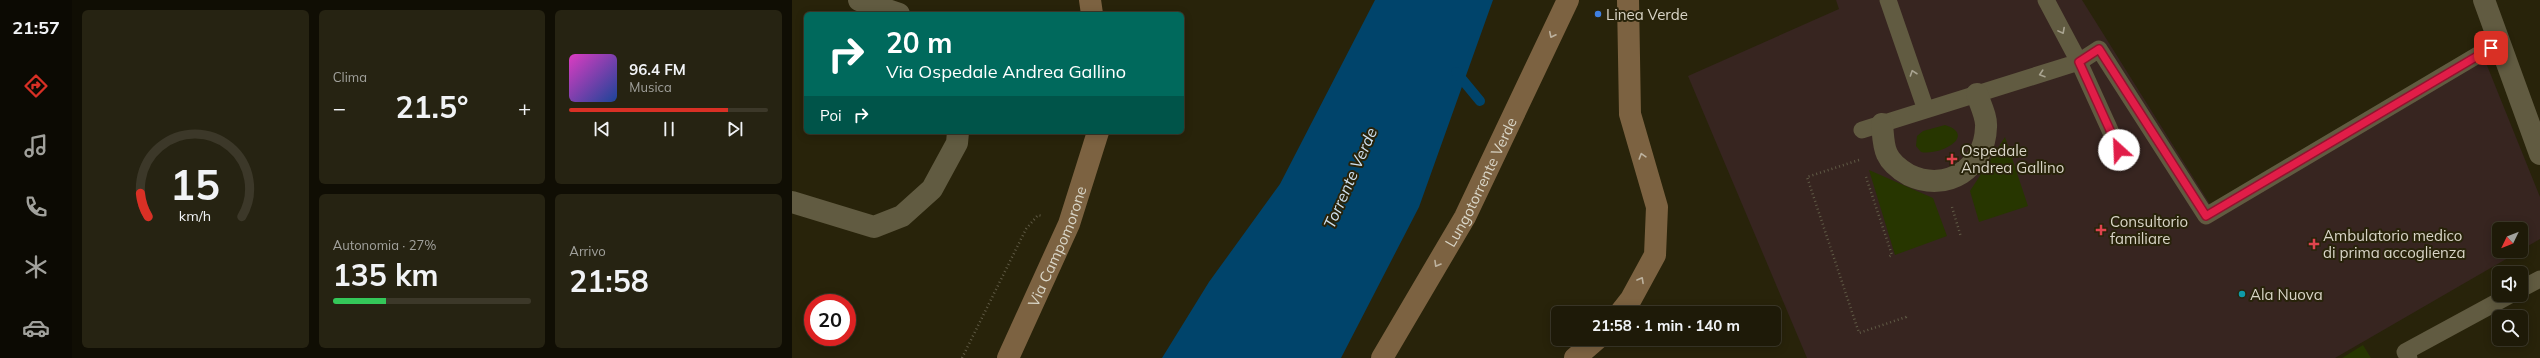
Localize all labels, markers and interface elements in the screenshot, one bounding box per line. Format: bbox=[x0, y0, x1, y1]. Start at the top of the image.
place label: Linea Verde bbox=[1606, 5, 1688, 24]
marker: Linea Verde bbox=[1593, 9, 1603, 19]
text: 21:57 bbox=[12, 16, 60, 39]
text: 20 m bbox=[886, 25, 952, 60]
one-way arrow bbox=[2058, 27, 2065, 34]
icon: right bbox=[820, 28, 872, 80]
one-way arrow bbox=[1549, 31, 1557, 38]
pin bbox=[2474, 31, 2508, 65]
icon: arrive bbox=[2480, 37, 2502, 59]
text: 96.4 FM bbox=[629, 60, 686, 79]
text: Via Ospedale Andrea Gallino bbox=[886, 60, 1126, 83]
text: Clima bbox=[333, 69, 367, 85]
one-way arrow bbox=[2038, 69, 2045, 78]
one-way arrow bbox=[1910, 70, 1918, 77]
icon: directions bbox=[22, 72, 50, 100]
text: Musica bbox=[629, 79, 672, 95]
text: 21.5° bbox=[396, 88, 468, 126]
text: − bbox=[333, 94, 346, 122]
text: + bbox=[518, 94, 531, 122]
icon: right bbox=[850, 104, 872, 126]
text: Poi bbox=[820, 106, 842, 125]
street label: Lungotorrente Verde bbox=[1440, 114, 1521, 250]
icon: previous bbox=[591, 118, 613, 140]
icon: pause bbox=[658, 118, 680, 140]
icon: next bbox=[724, 118, 746, 140]
water label: Torrente Verde bbox=[1319, 124, 1381, 232]
position arrow bbox=[2098, 129, 2140, 171]
icon: music bbox=[22, 132, 50, 160]
place label: Ospedale Andrea Gallino bbox=[1961, 141, 2064, 177]
one-way arrow bbox=[1638, 153, 1647, 160]
marker: Ospedale Andrea Gallino bbox=[1946, 153, 1958, 165]
text: 15 bbox=[170, 158, 220, 210]
street label: Via Campomorone bbox=[1023, 183, 1090, 310]
icon: phone bbox=[22, 193, 50, 221]
text: km/h bbox=[179, 207, 211, 225]
place label: Consultorio familiare bbox=[2110, 212, 2188, 248]
north arrow bbox=[2492, 222, 2528, 258]
map controls bbox=[2492, 222, 2528, 346]
marker: Consultorio familiare bbox=[2095, 224, 2107, 236]
place label: Ambulatorio medico di prima accoglienza bbox=[2323, 226, 2466, 262]
text: Autonomia · 27% bbox=[333, 237, 437, 253]
marker: Ambulatorio medico di prima accoglienza bbox=[2308, 238, 2320, 250]
text: Arrivo bbox=[569, 243, 606, 259]
icon: climate bbox=[22, 253, 50, 281]
text: 135 km bbox=[333, 256, 438, 294]
one-way arrow bbox=[1435, 260, 1442, 267]
text: 21:58 bbox=[569, 262, 649, 300]
button: sound bbox=[2492, 266, 2528, 302]
one-way arrow bbox=[1636, 277, 1643, 284]
place label: Ala Nuova bbox=[2250, 285, 2323, 304]
marker: Ala Nuova bbox=[2237, 289, 2247, 299]
speed limit sign: 20 bbox=[804, 294, 856, 346]
button: search bbox=[2492, 310, 2528, 346]
icon: car bbox=[22, 314, 50, 342]
text: 21:58 · 1 min · 140 m bbox=[1592, 316, 1740, 335]

